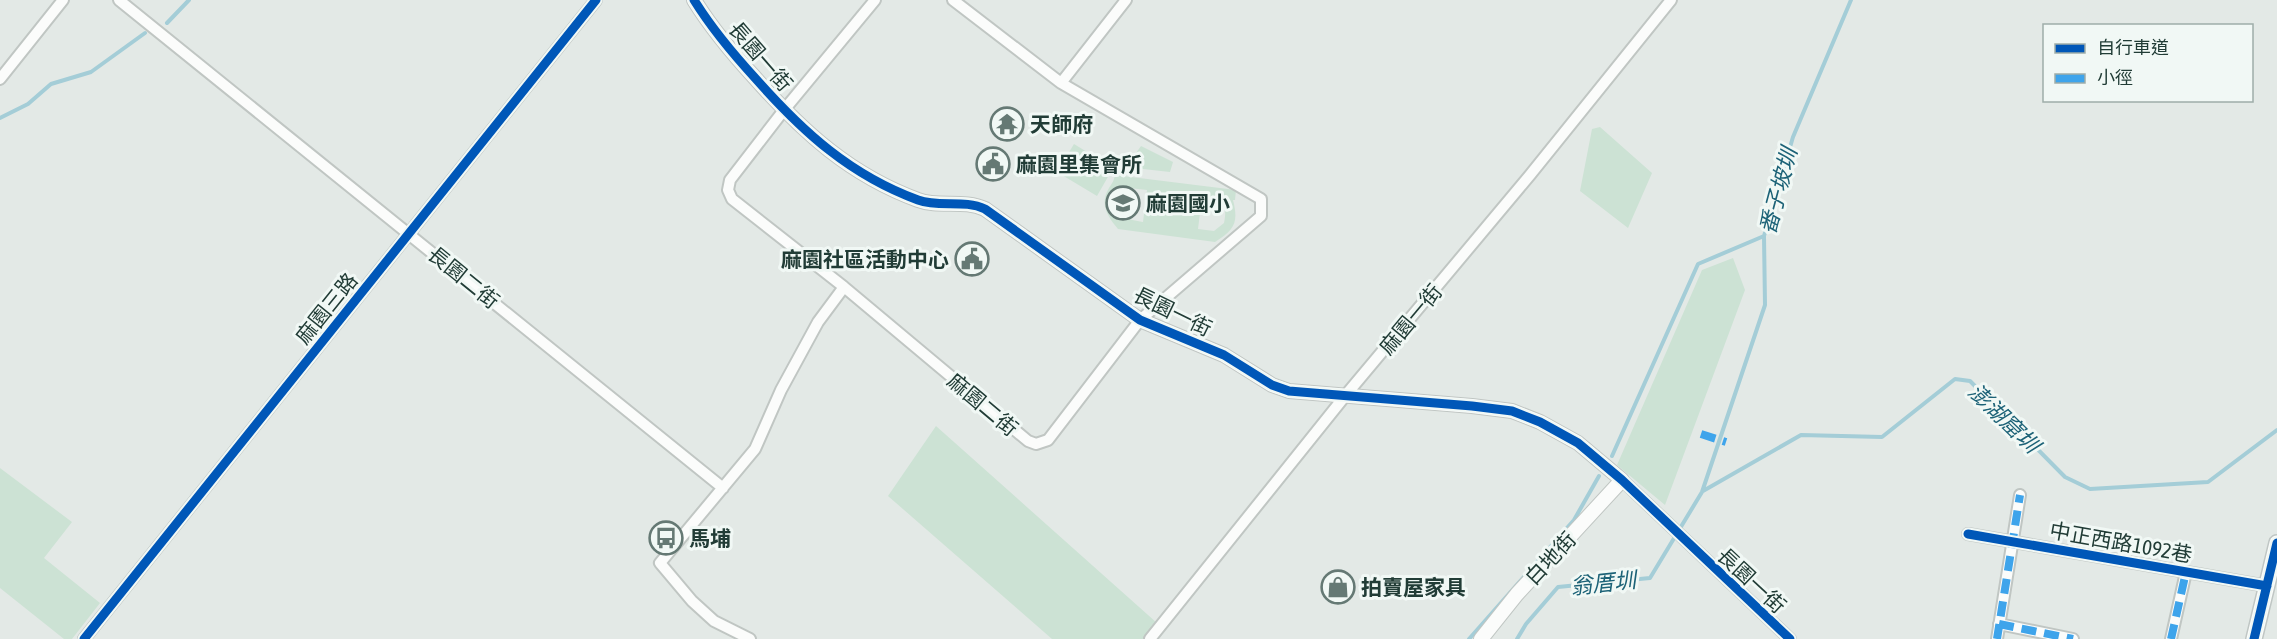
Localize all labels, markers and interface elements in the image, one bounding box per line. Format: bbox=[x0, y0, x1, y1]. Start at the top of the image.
street label: 長園一街 bbox=[724, 16, 798, 96]
legend bbox=[2043, 24, 2253, 102]
text: 自行車道 bbox=[2097, 37, 2169, 58]
text: 小徑 bbox=[2097, 67, 2133, 88]
temple icon: 天師府 bbox=[989, 106, 1025, 142]
place label: 天師府 bbox=[1030, 112, 1093, 136]
water label: 番子坡圳 bbox=[1754, 142, 1803, 237]
public building icon: 麻園里集會所 bbox=[975, 146, 1011, 182]
place label: 麻園里集會所 bbox=[1016, 152, 1142, 176]
school or university icon: 麻園國小 bbox=[1105, 185, 1141, 221]
place label: 麻園國小 bbox=[1146, 191, 1230, 215]
street label: 長園二街 bbox=[424, 241, 504, 313]
public building icon: 麻園社區活動中心 bbox=[954, 241, 990, 277]
place label: 麻園社區活動中心 bbox=[781, 247, 949, 271]
street label: 麻園三路 bbox=[290, 268, 362, 348]
street label: 麻園一街 bbox=[1374, 279, 1446, 359]
street label: 長園一街 bbox=[1130, 282, 1216, 340]
street label: 麻園二街 bbox=[943, 368, 1023, 440]
water label: 澎湖窟圳 bbox=[1963, 378, 2047, 460]
street label: 中正西路1092巷 bbox=[2048, 518, 2194, 566]
bus stop icon: 馬埔 bbox=[648, 520, 684, 556]
place label: 馬埔 bbox=[689, 526, 731, 550]
street label: 白地街 bbox=[1520, 527, 1580, 589]
street label: 長園一街 bbox=[1713, 543, 1791, 617]
water label: 翁厝圳 bbox=[1569, 566, 1640, 599]
shop icon: 拍賣屋家具 bbox=[1320, 569, 1356, 605]
place label: 拍賣屋家具 bbox=[1361, 575, 1466, 599]

